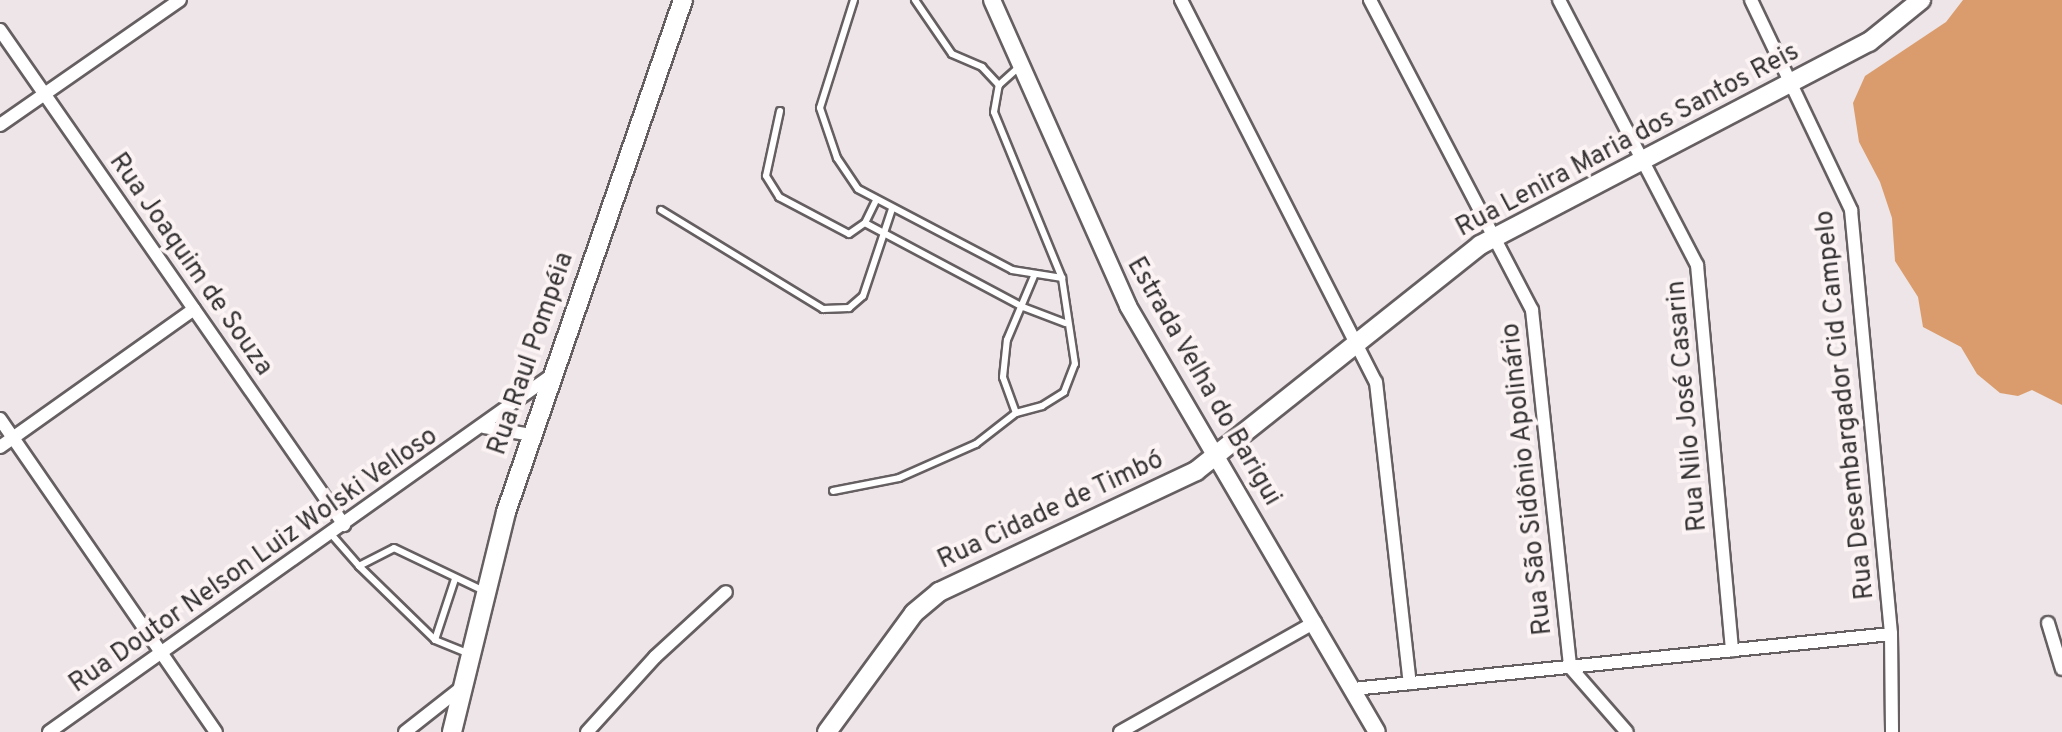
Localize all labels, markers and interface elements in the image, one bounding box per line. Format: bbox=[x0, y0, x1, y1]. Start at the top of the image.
street label: Rua Lenira Maria dos Santos Reis bbox=[1451, 37, 1805, 245]
street label: Rua Joaquim de Souza bbox=[101, 148, 279, 382]
street label: Rua Desembargador Cid Campelo bbox=[1810, 209, 1882, 601]
street label: Rua Raul Pompéia bbox=[483, 249, 581, 459]
street label: Estrada Velha do Barigui bbox=[1119, 252, 1287, 512]
street label: Rua Nilo José Casarin bbox=[1661, 279, 1715, 533]
street label: Rua São Sidônio Apolinário bbox=[1496, 321, 1560, 637]
street label: Rua Doutor Nelson Luiz Wolski Velloso bbox=[63, 421, 445, 701]
street label: Rua Cidade de Timbó bbox=[933, 445, 1169, 577]

